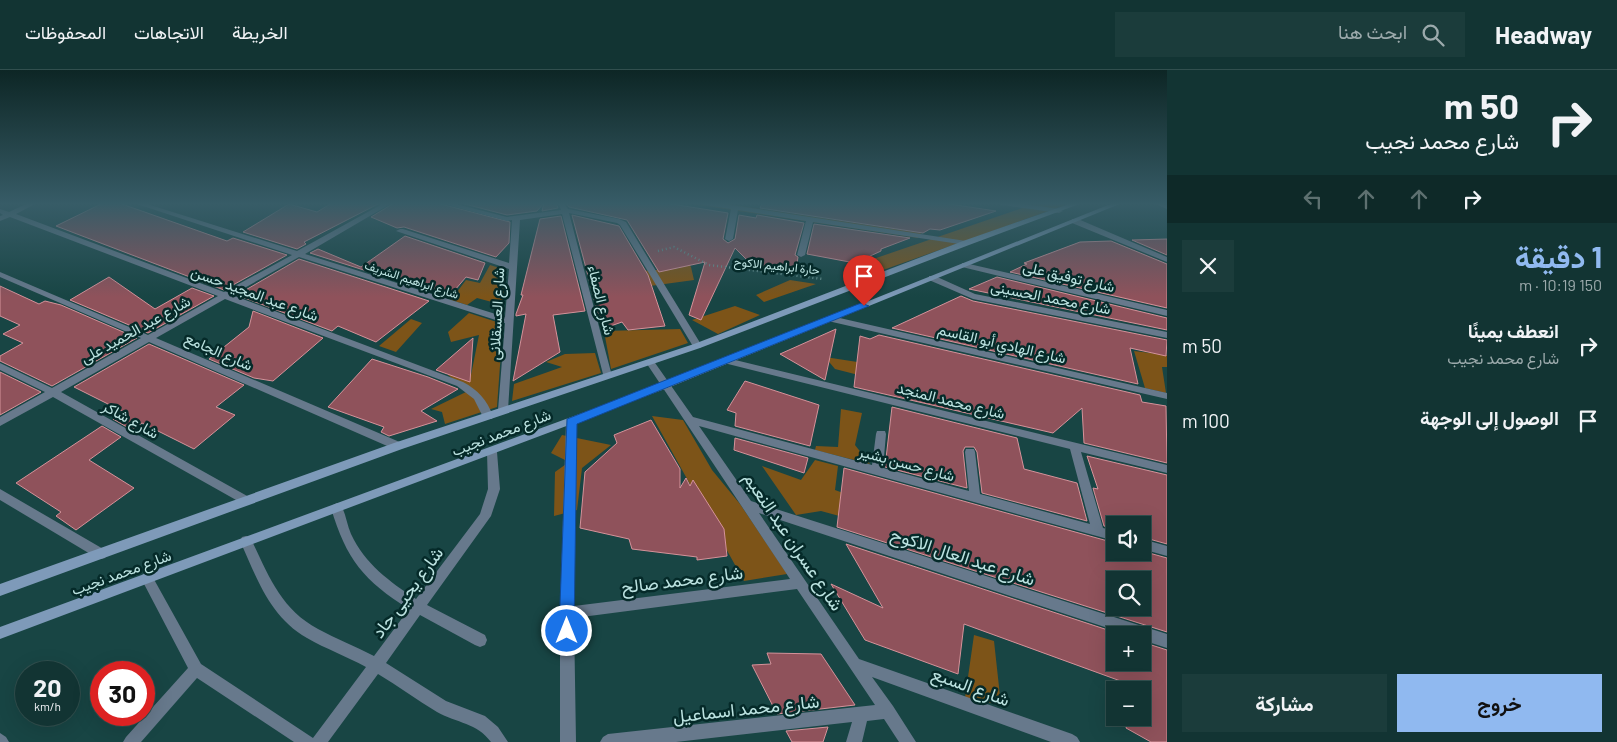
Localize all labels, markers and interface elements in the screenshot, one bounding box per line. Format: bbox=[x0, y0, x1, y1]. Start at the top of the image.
search box bbox=[1115, 12, 1465, 57]
text: ابحث هنا bbox=[1338, 20, 1407, 43]
text: Headway bbox=[1495, 20, 1592, 49]
text: المحفوظات bbox=[25, 21, 106, 43]
text: الاتجاهات bbox=[134, 21, 204, 43]
text: الخريطة bbox=[232, 21, 288, 43]
icon: search bbox=[1419, 21, 1447, 49]
text: 50 m bbox=[1444, 84, 1519, 126]
icon: right bbox=[1537, 90, 1602, 155]
text: شارع محمد نجيب bbox=[1365, 127, 1519, 153]
icon: left bbox=[1299, 185, 1327, 213]
icon: ahead bbox=[1352, 185, 1380, 213]
icon: ahead bbox=[1405, 185, 1433, 213]
icon: right bbox=[1458, 185, 1486, 213]
text: 1 دقيقة bbox=[1515, 238, 1602, 274]
button: close bbox=[1182, 240, 1234, 292]
street label: حارة ابراهيم الاكوح bbox=[733, 254, 821, 279]
pin bbox=[843, 255, 885, 306]
street label: شارع ابراهيم الشريف bbox=[362, 257, 461, 304]
street label: شارع توفيق على bbox=[1021, 257, 1117, 298]
street label: شارع عبد المجيد حسن bbox=[188, 262, 321, 327]
icon: arrive bbox=[850, 262, 878, 290]
street label: شارع الصفاء bbox=[582, 263, 619, 338]
street label: شارع العسقلانى bbox=[485, 267, 510, 361]
text: 150 m · 10:19 bbox=[1519, 275, 1602, 294]
street label: شارع محمد الحسينى bbox=[989, 277, 1113, 320]
street label: شارع عبد الحميد على bbox=[77, 291, 195, 369]
street label: شارع الهادي أبو القاسم bbox=[935, 319, 1068, 371]
text: انعطف يمينًا bbox=[1468, 319, 1559, 342]
street label: شارع الجامع bbox=[181, 328, 256, 377]
icon: right bbox=[1574, 332, 1602, 360]
text: 50 m bbox=[1182, 334, 1222, 357]
text: شارع محمد نجيب bbox=[1447, 348, 1559, 367]
street label: شارع محمد المنجد bbox=[894, 378, 1007, 425]
street label: شارع شاكر bbox=[97, 396, 162, 444]
street label: شارع محمد نجيب bbox=[449, 405, 554, 462]
text: الوصول إلى الوجهة bbox=[1420, 406, 1559, 429]
icon: arrive bbox=[1574, 407, 1602, 435]
text: 100 m bbox=[1182, 409, 1230, 432]
street label: شارع حسن بشير bbox=[855, 441, 957, 487]
street label: شارع عسران عبد النعيم bbox=[738, 467, 849, 616]
map controls bbox=[1106, 516, 1151, 726]
button: sound bbox=[1106, 516, 1151, 561]
street label: شارع عبد العال الاكوح bbox=[887, 522, 1038, 592]
street label: شارع يحيى جاد bbox=[367, 542, 449, 643]
street label: شارع محمد نجيب bbox=[69, 546, 175, 601]
street label: شارع محمد صالح bbox=[620, 561, 744, 599]
button: search bbox=[1106, 571, 1151, 616]
position arrow bbox=[540, 604, 592, 656]
button: + bbox=[1106, 626, 1151, 671]
speed limit sign: 30 bbox=[90, 661, 155, 726]
street label: شارع السبع bbox=[928, 662, 1013, 712]
text: 20 bbox=[33, 672, 62, 702]
button: مشاركة bbox=[1182, 674, 1387, 732]
button: خروج bbox=[1397, 674, 1602, 732]
button: − bbox=[1106, 681, 1151, 726]
street label: شارع محمد اسماعيل bbox=[672, 689, 821, 729]
text: km/h bbox=[34, 699, 61, 713]

